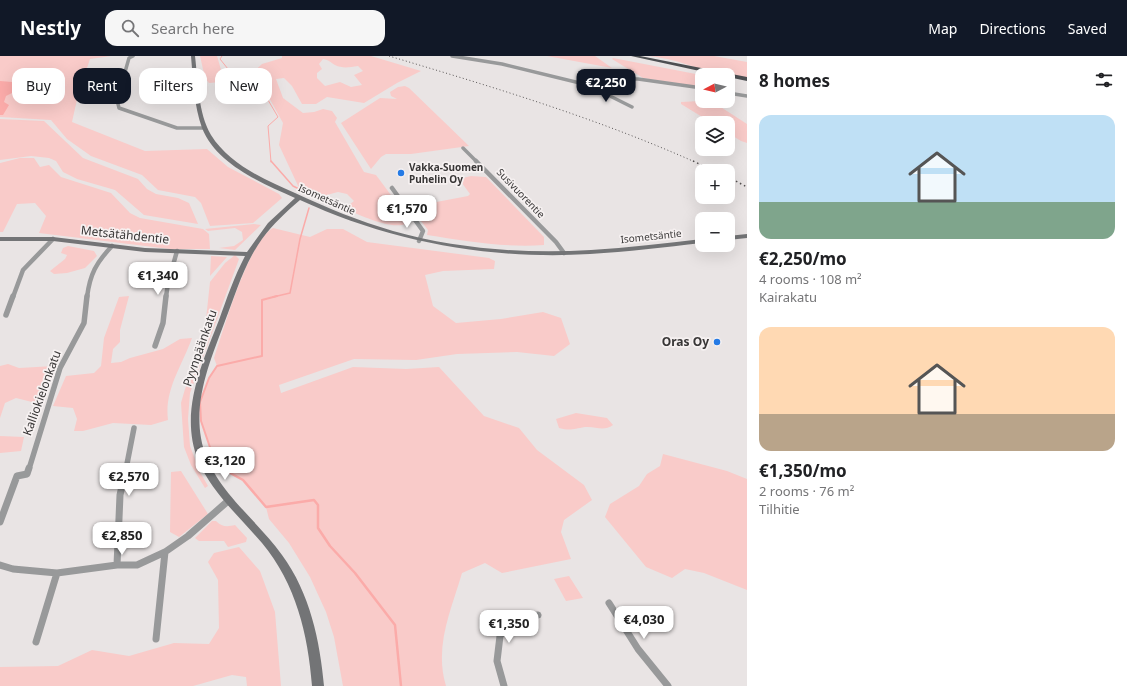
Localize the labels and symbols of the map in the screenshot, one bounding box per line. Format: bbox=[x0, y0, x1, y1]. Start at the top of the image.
north arrow bbox=[695, 68, 735, 108]
pin: €2,250 bbox=[573, 69, 639, 103]
place label: Vakka-Suomen Puhelin Oy bbox=[409, 160, 483, 186]
street label: Susivuorentie bbox=[494, 165, 548, 221]
marker: Vakka-Suomen Puhelin Oy bbox=[396, 168, 406, 178]
street label: Isometsäntie bbox=[296, 180, 358, 218]
pin: €1,570 bbox=[374, 195, 440, 229]
street label: Metsätähdentie bbox=[80, 221, 170, 248]
street label: Isometsäntie bbox=[620, 226, 683, 246]
pin: €1,340 bbox=[125, 262, 191, 296]
street label: Pyynpäänkatu bbox=[178, 307, 221, 388]
place label: Oras Oy bbox=[662, 333, 709, 350]
marker: Oras Oy bbox=[712, 337, 722, 347]
street label: Kalliokielonkatu bbox=[18, 348, 65, 438]
pin: €3,120 bbox=[192, 447, 258, 481]
pin: €2,570 bbox=[96, 463, 162, 497]
pin: €2,850 bbox=[89, 522, 155, 556]
pin: €4,030 bbox=[611, 606, 677, 640]
pin: €1,350 bbox=[476, 610, 542, 644]

